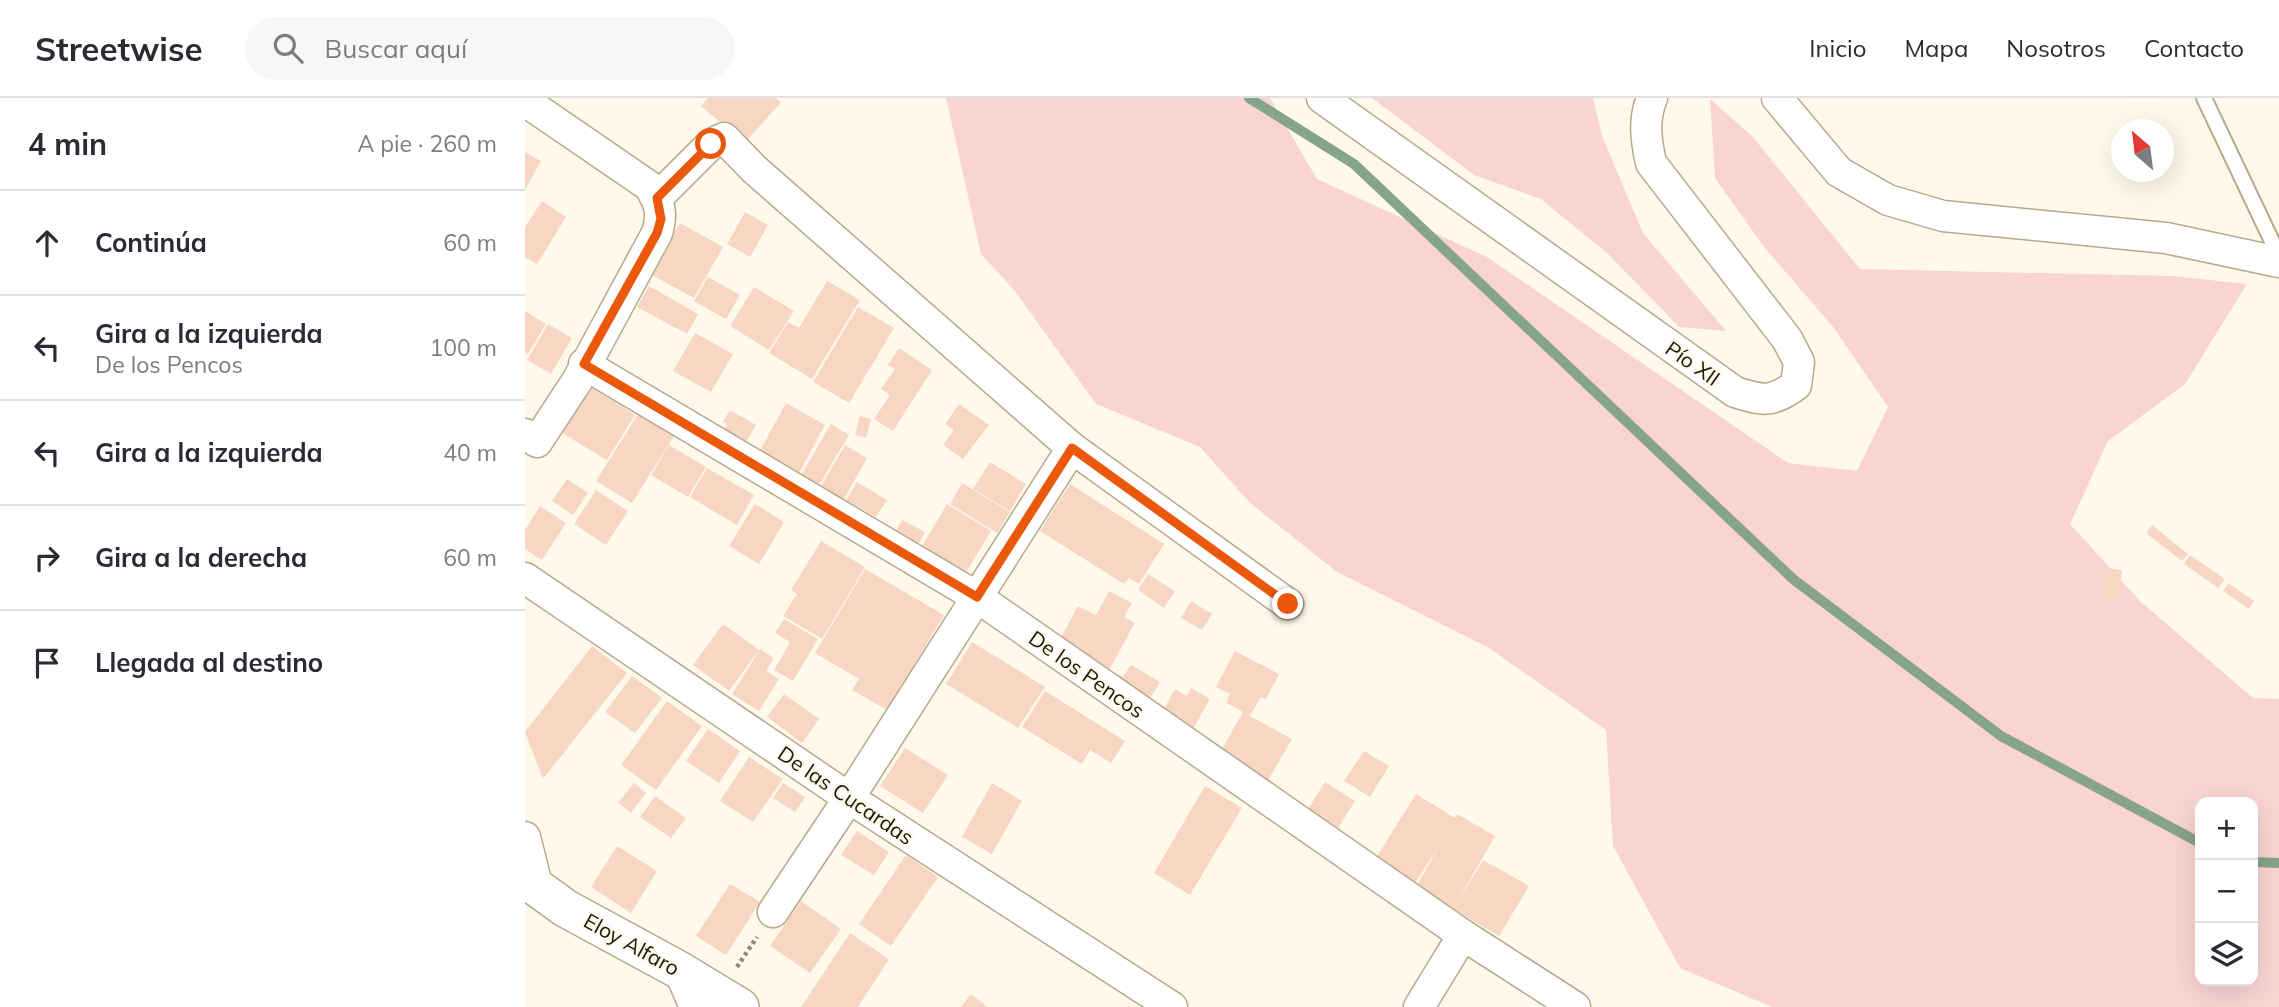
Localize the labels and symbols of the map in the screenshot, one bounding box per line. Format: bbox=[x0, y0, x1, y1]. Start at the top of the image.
north arrow bbox=[2111, 119, 2174, 182]
route start bbox=[695, 128, 726, 159]
street label: Pío XII bbox=[1661, 335, 1725, 391]
route end bbox=[1272, 588, 1303, 619]
street label: De los Pencos bbox=[1024, 625, 1150, 723]
street label: De las Cucardas bbox=[773, 740, 919, 850]
street label: Eloy Alfaro bbox=[580, 907, 684, 981]

